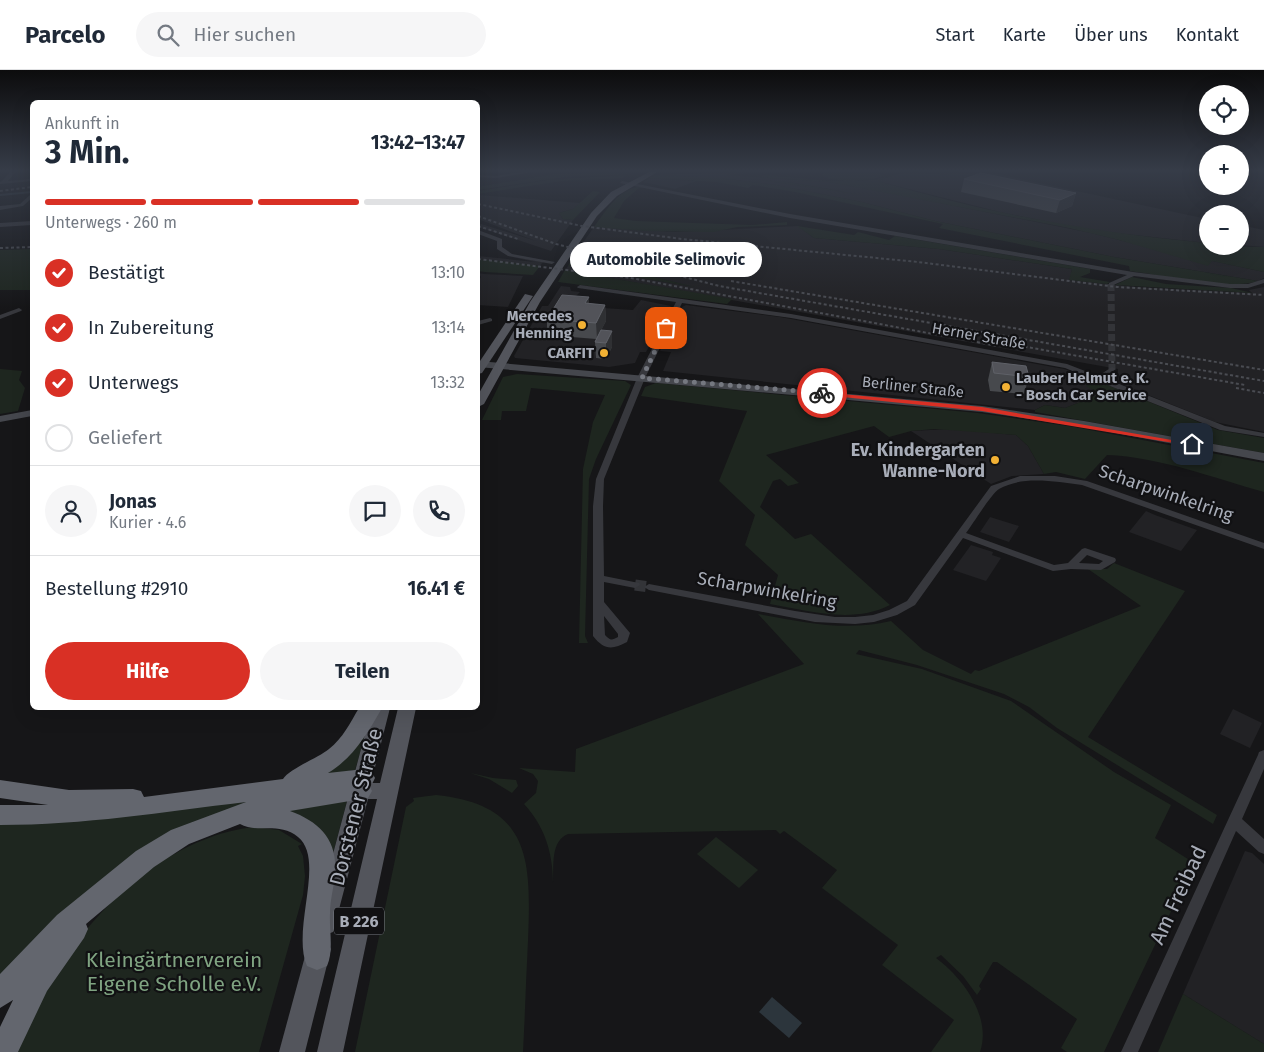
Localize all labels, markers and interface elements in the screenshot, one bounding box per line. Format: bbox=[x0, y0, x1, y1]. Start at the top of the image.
search box bbox=[136, 12, 486, 57]
text: Parcelo bbox=[25, 21, 106, 49]
icon: search bbox=[154, 21, 182, 49]
text: Hier suchen bbox=[194, 23, 296, 46]
text: Start bbox=[935, 24, 975, 46]
text: Karte bbox=[1003, 24, 1046, 46]
text: Über uns bbox=[1074, 24, 1148, 46]
text: Kontakt bbox=[1176, 24, 1239, 46]
map controls bbox=[1199, 85, 1249, 255]
button: locate bbox=[1199, 85, 1249, 135]
text: Ankunft in bbox=[45, 114, 120, 133]
text: 13:42–13:47 bbox=[371, 131, 465, 154]
text: 3 Min. bbox=[45, 133, 130, 171]
button: + bbox=[1199, 145, 1249, 195]
button: − bbox=[1199, 205, 1249, 255]
text: Unterwegs · 260 m bbox=[45, 213, 177, 232]
callout: Automobile Selimovic bbox=[570, 243, 762, 278]
text: Automobile Selimovic bbox=[587, 250, 745, 269]
icon: check bbox=[45, 259, 73, 287]
text: Bestätigt bbox=[88, 261, 165, 284]
text: 13:10 bbox=[431, 263, 465, 282]
place label: Mercedes Henning bbox=[507, 307, 573, 342]
pin bbox=[645, 307, 687, 349]
icon: check bbox=[45, 314, 73, 342]
icon: bag bbox=[652, 314, 680, 342]
text: In Zubereitung bbox=[88, 316, 213, 339]
text: 13:14 bbox=[431, 318, 465, 337]
marker: Mercedes Henning bbox=[576, 319, 588, 331]
street label: Herner Straße bbox=[931, 319, 1027, 353]
place label: CARFIT bbox=[547, 344, 595, 362]
marker: CARFIT bbox=[598, 347, 610, 359]
courier bbox=[797, 368, 847, 418]
icon: check bbox=[45, 369, 73, 397]
place label: Lauber Helmut e. K. - Bosch Car Service bbox=[1016, 369, 1149, 404]
text: Unterwegs bbox=[88, 371, 179, 394]
text: 13:32 bbox=[430, 373, 465, 392]
street label: Berliner Straße bbox=[861, 373, 965, 401]
icon: bike bbox=[808, 379, 836, 407]
marker: Lauber Helmut e. K. - Bosch Car Service bbox=[1000, 381, 1012, 393]
pin bbox=[1171, 423, 1213, 465]
text: Geliefert bbox=[88, 426, 162, 449]
icon: home bbox=[1178, 430, 1206, 458]
place label: Ev. Kindergarten Wanne-Nord bbox=[851, 439, 985, 482]
marker: Ev. Kindergarten Wanne-Nord bbox=[989, 454, 1001, 466]
street label: Scharpwinkelring bbox=[1096, 460, 1237, 527]
button: person bbox=[45, 485, 97, 537]
button: chat bbox=[349, 485, 401, 537]
button: phone bbox=[413, 485, 465, 537]
text: Jonas bbox=[109, 490, 156, 513]
text: Kurier · 4.6 bbox=[109, 513, 186, 532]
street label: Scharpwinkelring bbox=[696, 567, 839, 613]
text: Bestellung #2910 bbox=[45, 577, 188, 600]
text: 16.41 € bbox=[407, 577, 465, 600]
button: Hilfe bbox=[45, 642, 250, 700]
button: Teilen bbox=[260, 642, 465, 700]
street label: Dorstener Straße bbox=[324, 726, 388, 888]
street label: Am Freibad bbox=[1144, 841, 1212, 949]
road number: B 226 bbox=[334, 908, 384, 934]
park label: Kleingärtnerverein Eigene Scholle e.V. bbox=[86, 947, 262, 997]

